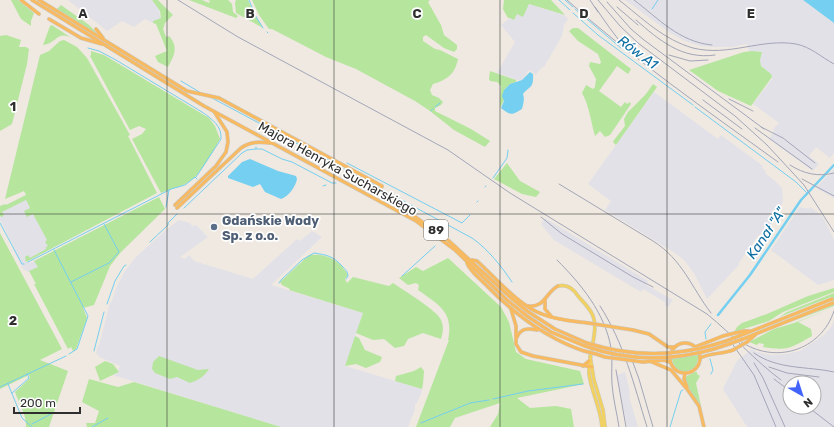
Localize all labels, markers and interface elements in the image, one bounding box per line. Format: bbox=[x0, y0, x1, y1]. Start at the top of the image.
text: A bbox=[78, 6, 88, 21]
text: B bbox=[245, 6, 255, 21]
text: C bbox=[412, 6, 422, 21]
text: D bbox=[579, 6, 589, 21]
text: E bbox=[747, 6, 755, 21]
water label: Rów A1 bbox=[614, 32, 662, 74]
text: 1 bbox=[10, 99, 16, 114]
street label: Majora Henryka Sucharskiego bbox=[255, 118, 420, 219]
water label: Kanał "A" bbox=[743, 204, 790, 262]
place label: Gdańskie Wody Sp. z o.o. bbox=[222, 213, 319, 243]
road number: 89 bbox=[424, 220, 448, 240]
marker: Gdańskie Wody Sp. z o.o. bbox=[209, 222, 219, 232]
text: 2 bbox=[9, 313, 17, 328]
north arrow bbox=[782, 375, 822, 415]
scale bar bbox=[14, 389, 80, 415]
text: N bbox=[801, 395, 815, 410]
text: 200 m bbox=[20, 396, 56, 410]

